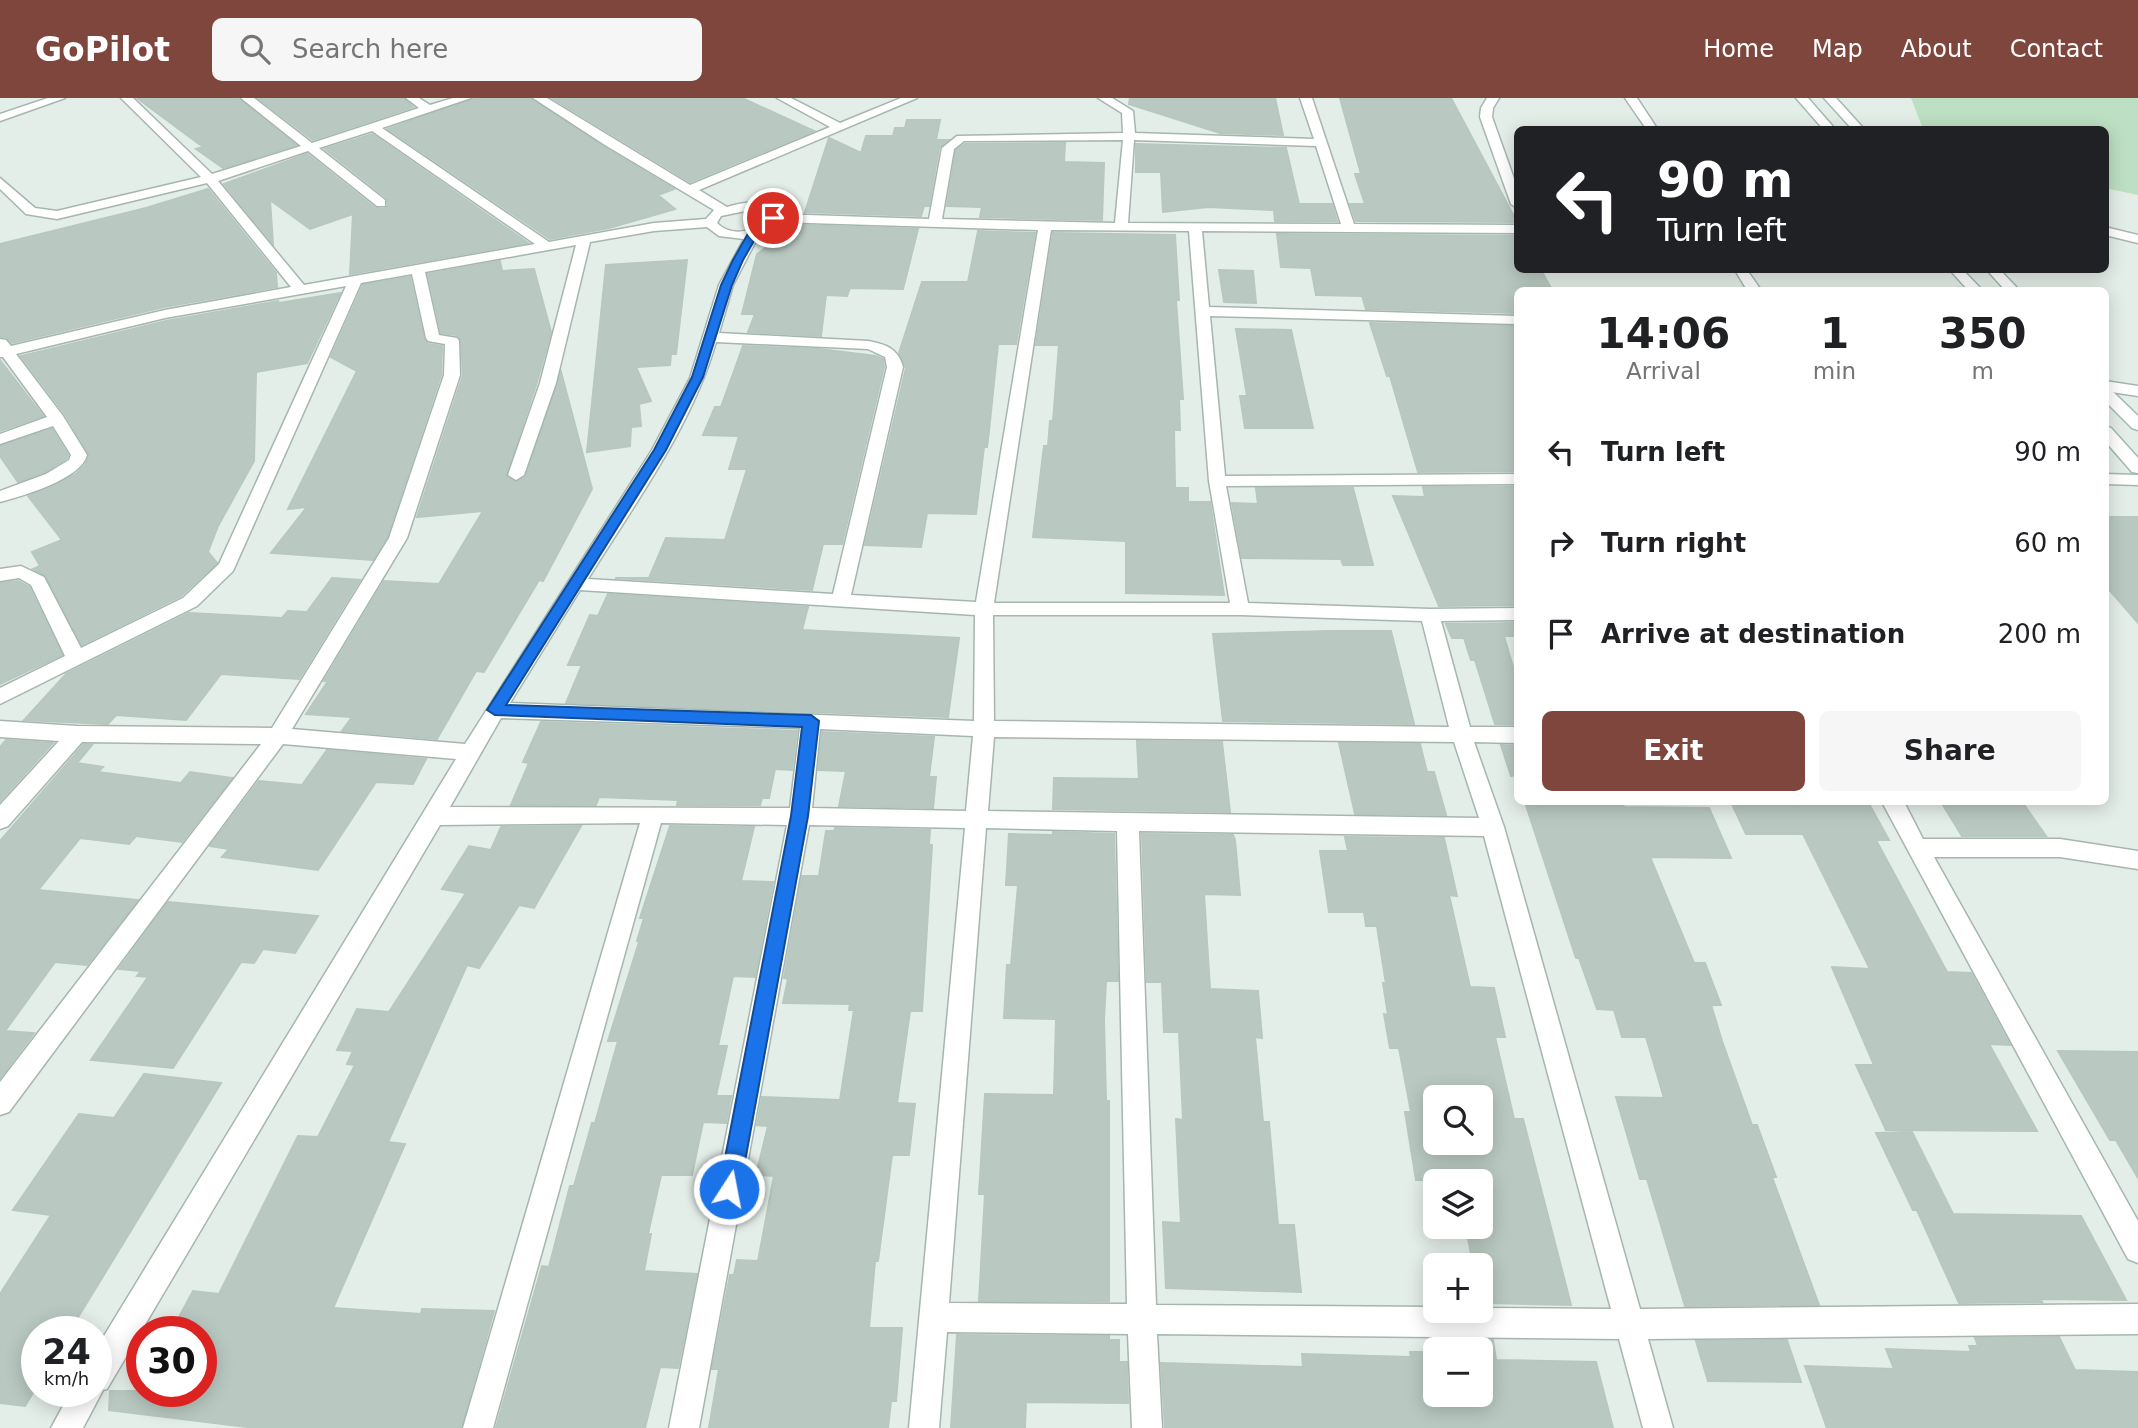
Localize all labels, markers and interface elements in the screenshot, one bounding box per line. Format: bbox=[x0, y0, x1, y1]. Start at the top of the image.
search box bbox=[212, 18, 702, 81]
text: GoPilot bbox=[35, 30, 170, 69]
icon: search bbox=[236, 30, 274, 68]
text: Search here bbox=[292, 34, 448, 64]
text: Home bbox=[1703, 35, 1774, 63]
text: Map bbox=[1812, 35, 1863, 63]
text: About bbox=[1901, 35, 1972, 63]
text: Contact bbox=[2010, 35, 2103, 63]
text: 90 m bbox=[1657, 152, 1793, 209]
icon: left bbox=[1542, 154, 1633, 245]
pin bbox=[743, 188, 803, 248]
icon: arrive bbox=[754, 199, 792, 237]
text: Turn left bbox=[1657, 211, 1787, 249]
text: 14:06 bbox=[1597, 309, 1730, 358]
text: 1 bbox=[1820, 309, 1849, 358]
text: 350 bbox=[1939, 309, 2026, 358]
text: Arrival bbox=[1626, 358, 1701, 384]
text: min bbox=[1813, 358, 1856, 384]
text: m bbox=[1971, 358, 1994, 384]
icon: left bbox=[1542, 433, 1580, 471]
text: Turn left bbox=[1601, 437, 1725, 467]
text: 90 m bbox=[2014, 437, 2081, 467]
icon: right bbox=[1542, 524, 1580, 562]
text: Turn right bbox=[1601, 528, 1746, 558]
text: 60 m bbox=[2014, 528, 2081, 558]
icon: arrive bbox=[1542, 615, 1580, 653]
text: Arrive at destination bbox=[1601, 619, 1905, 649]
text: 200 m bbox=[1998, 619, 2081, 649]
button: Exit bbox=[1542, 711, 1805, 791]
button: Share bbox=[1819, 711, 2081, 791]
map controls bbox=[1423, 1085, 1493, 1407]
button: search bbox=[1423, 1085, 1493, 1155]
position arrow bbox=[692, 1152, 766, 1226]
button: layers bbox=[1423, 1169, 1493, 1239]
button: + bbox=[1423, 1253, 1493, 1323]
speed limit sign: 30 bbox=[126, 1316, 217, 1407]
text: 24 bbox=[42, 1332, 91, 1372]
button: − bbox=[1423, 1337, 1493, 1407]
text: km/h bbox=[44, 1368, 89, 1389]

